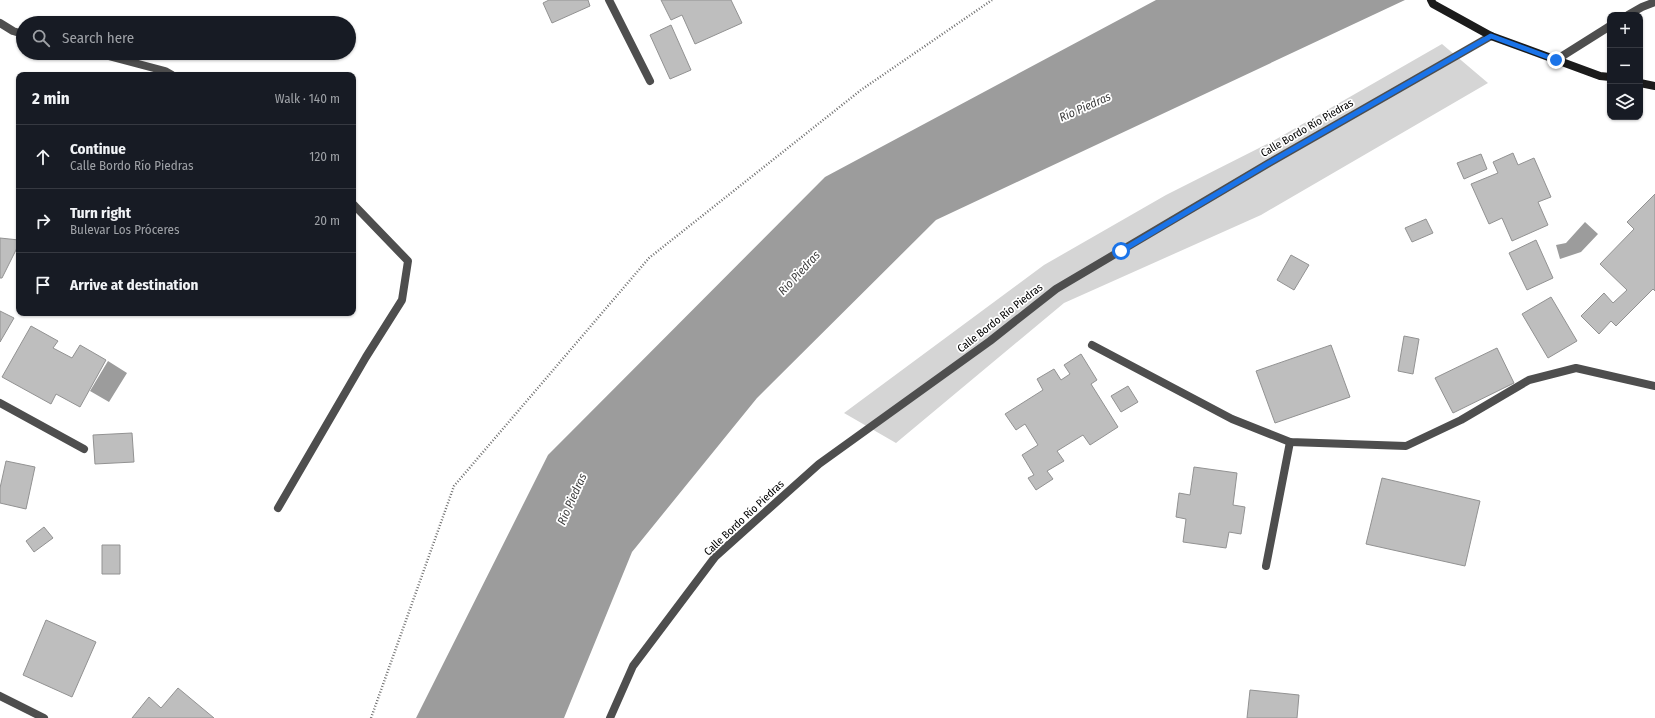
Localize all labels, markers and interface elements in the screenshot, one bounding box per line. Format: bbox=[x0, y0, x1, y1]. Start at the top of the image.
map controls bbox=[1607, 12, 1643, 120]
button: + bbox=[1607, 12, 1643, 48]
search box bbox=[16, 16, 356, 60]
icon: search bbox=[30, 27, 52, 49]
text: Search here bbox=[62, 29, 134, 47]
button: − bbox=[1607, 48, 1643, 84]
route end bbox=[1547, 51, 1565, 69]
button: layers bbox=[1607, 84, 1643, 120]
text: 2 min bbox=[32, 88, 70, 109]
water label: Río Piedras bbox=[1057, 89, 1113, 125]
text: Walk · 140 m bbox=[275, 91, 340, 106]
street label: Calle Bordo Río Piedras bbox=[1258, 96, 1356, 160]
text: Continue bbox=[70, 140, 126, 158]
icon: ahead bbox=[32, 146, 54, 168]
text: 120 m bbox=[309, 149, 340, 164]
text: Calle Bordo Río Piedras bbox=[70, 158, 194, 173]
text: Turn right bbox=[70, 204, 131, 222]
icon: right bbox=[32, 210, 54, 232]
text: 20 m bbox=[314, 213, 340, 228]
text: Bulevar Los Próceres bbox=[70, 222, 180, 237]
route start bbox=[1112, 242, 1130, 260]
water label: Río Piedras bbox=[775, 248, 823, 298]
icon: arrive bbox=[32, 274, 54, 296]
text: Arrive at destination bbox=[70, 276, 198, 294]
street label: Calle Bordo Río Piedras bbox=[955, 280, 1045, 355]
water label: Río Piedras bbox=[554, 471, 590, 527]
street label: Calle Bordo Río Piedras bbox=[701, 477, 787, 558]

